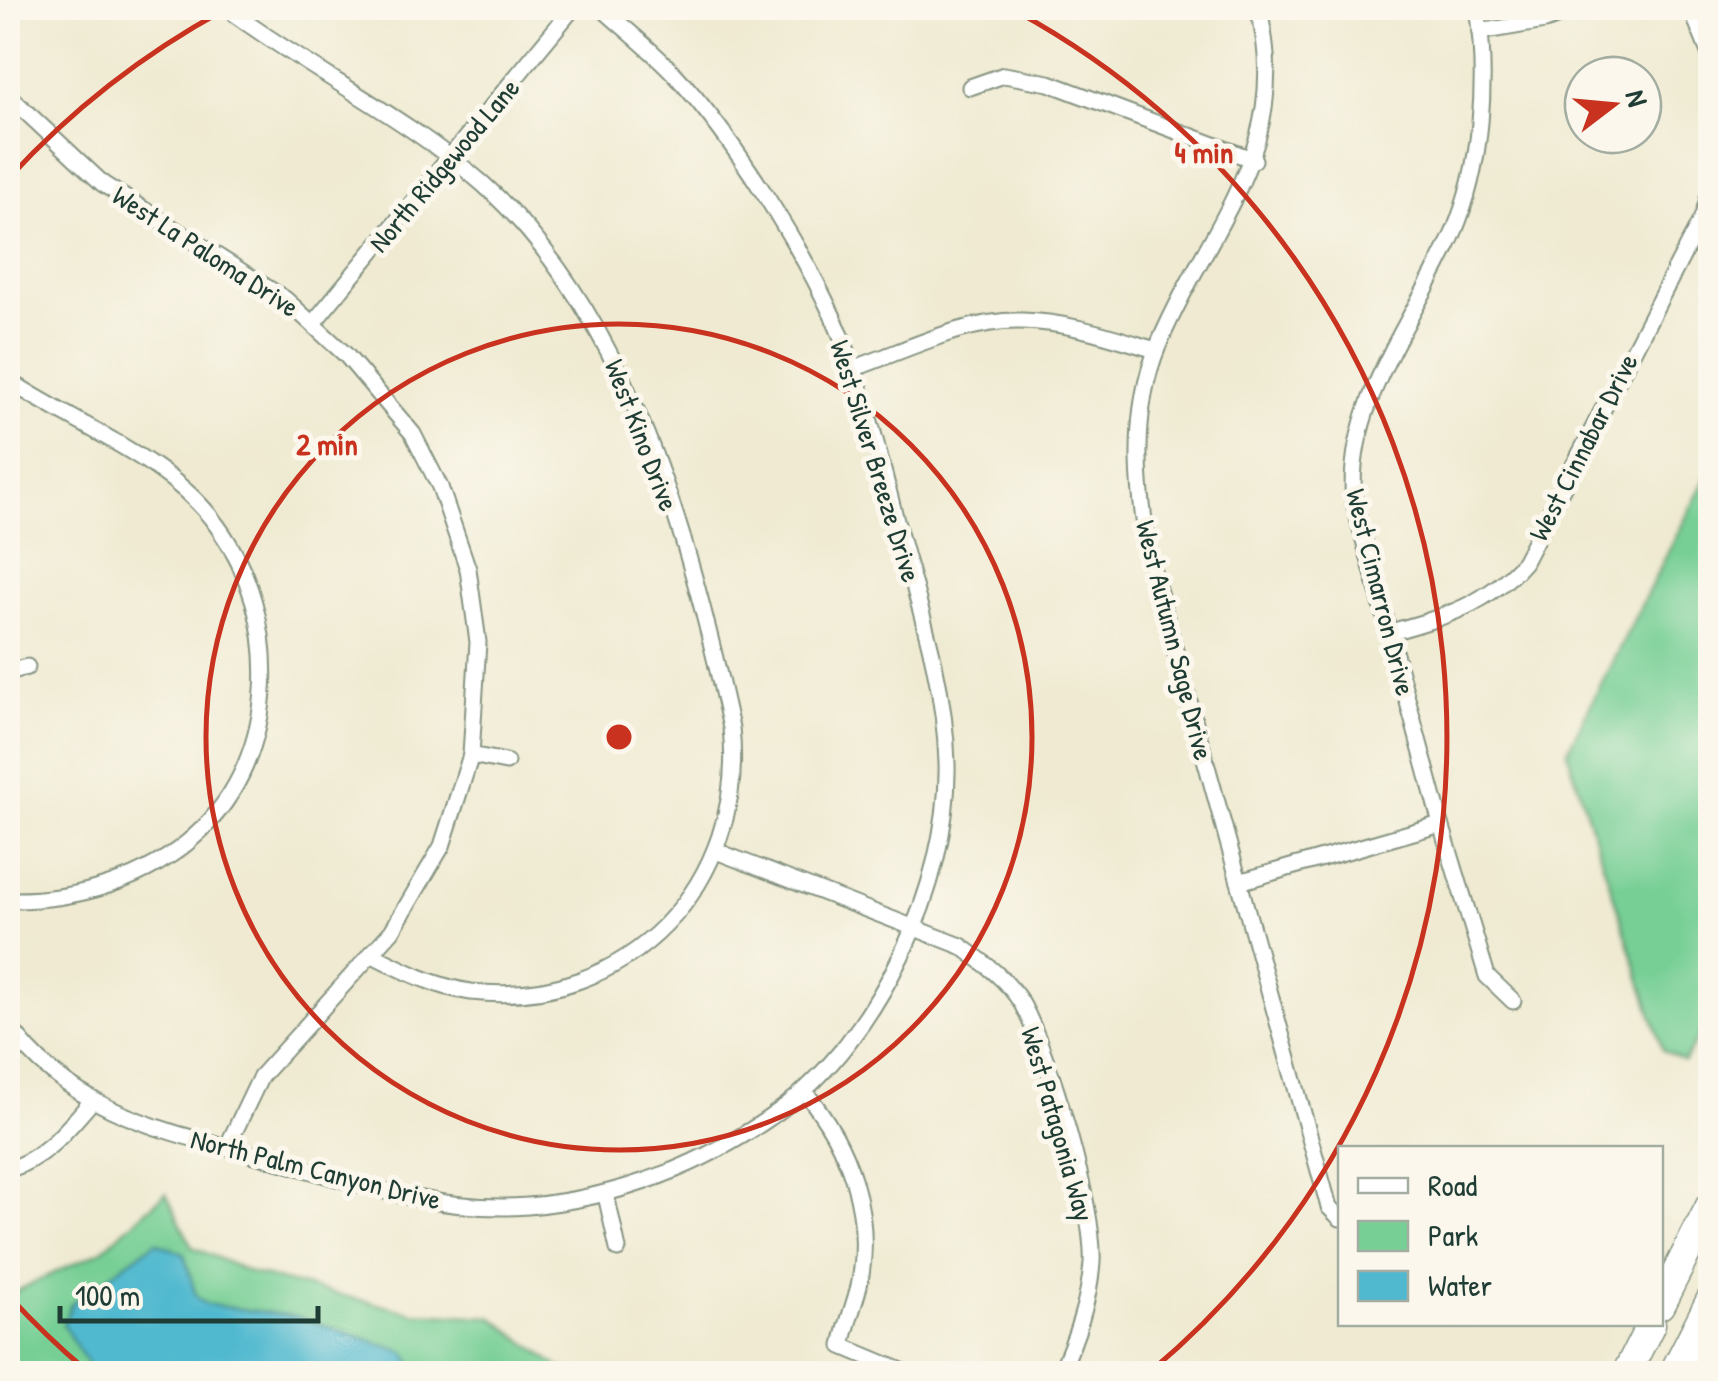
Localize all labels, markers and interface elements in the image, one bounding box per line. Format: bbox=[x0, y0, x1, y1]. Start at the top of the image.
north arrow bbox=[1563, 55, 1663, 155]
street label: North Ridgewood Lane bbox=[360, 70, 528, 260]
text: N bbox=[1617, 86, 1657, 111]
text: 4 min bbox=[1175, 132, 1233, 172]
street label: West La Paloma Drive bbox=[105, 176, 307, 326]
street label: West Silver Breeze Drive bbox=[821, 335, 931, 587]
street label: West Cinnabar Drive bbox=[1519, 347, 1647, 547]
street label: West Kino Drive bbox=[596, 354, 688, 516]
text: 2 min bbox=[296, 424, 358, 464]
street label: West Cimarron Drive bbox=[1337, 485, 1425, 699]
street label: West Autumn Sage Drive bbox=[1127, 516, 1223, 764]
centre of rings bbox=[601, 719, 637, 755]
street label: West Patagonia Way bbox=[1012, 1022, 1104, 1226]
street label: North Palm Canyon Drive bbox=[187, 1120, 445, 1218]
legend bbox=[1338, 1146, 1663, 1326]
text: Road bbox=[1428, 1165, 1477, 1205]
text: Park bbox=[1428, 1215, 1478, 1255]
scale bar bbox=[60, 1261, 318, 1323]
text: Water bbox=[1428, 1265, 1493, 1305]
text: 100 m bbox=[75, 1275, 140, 1315]

